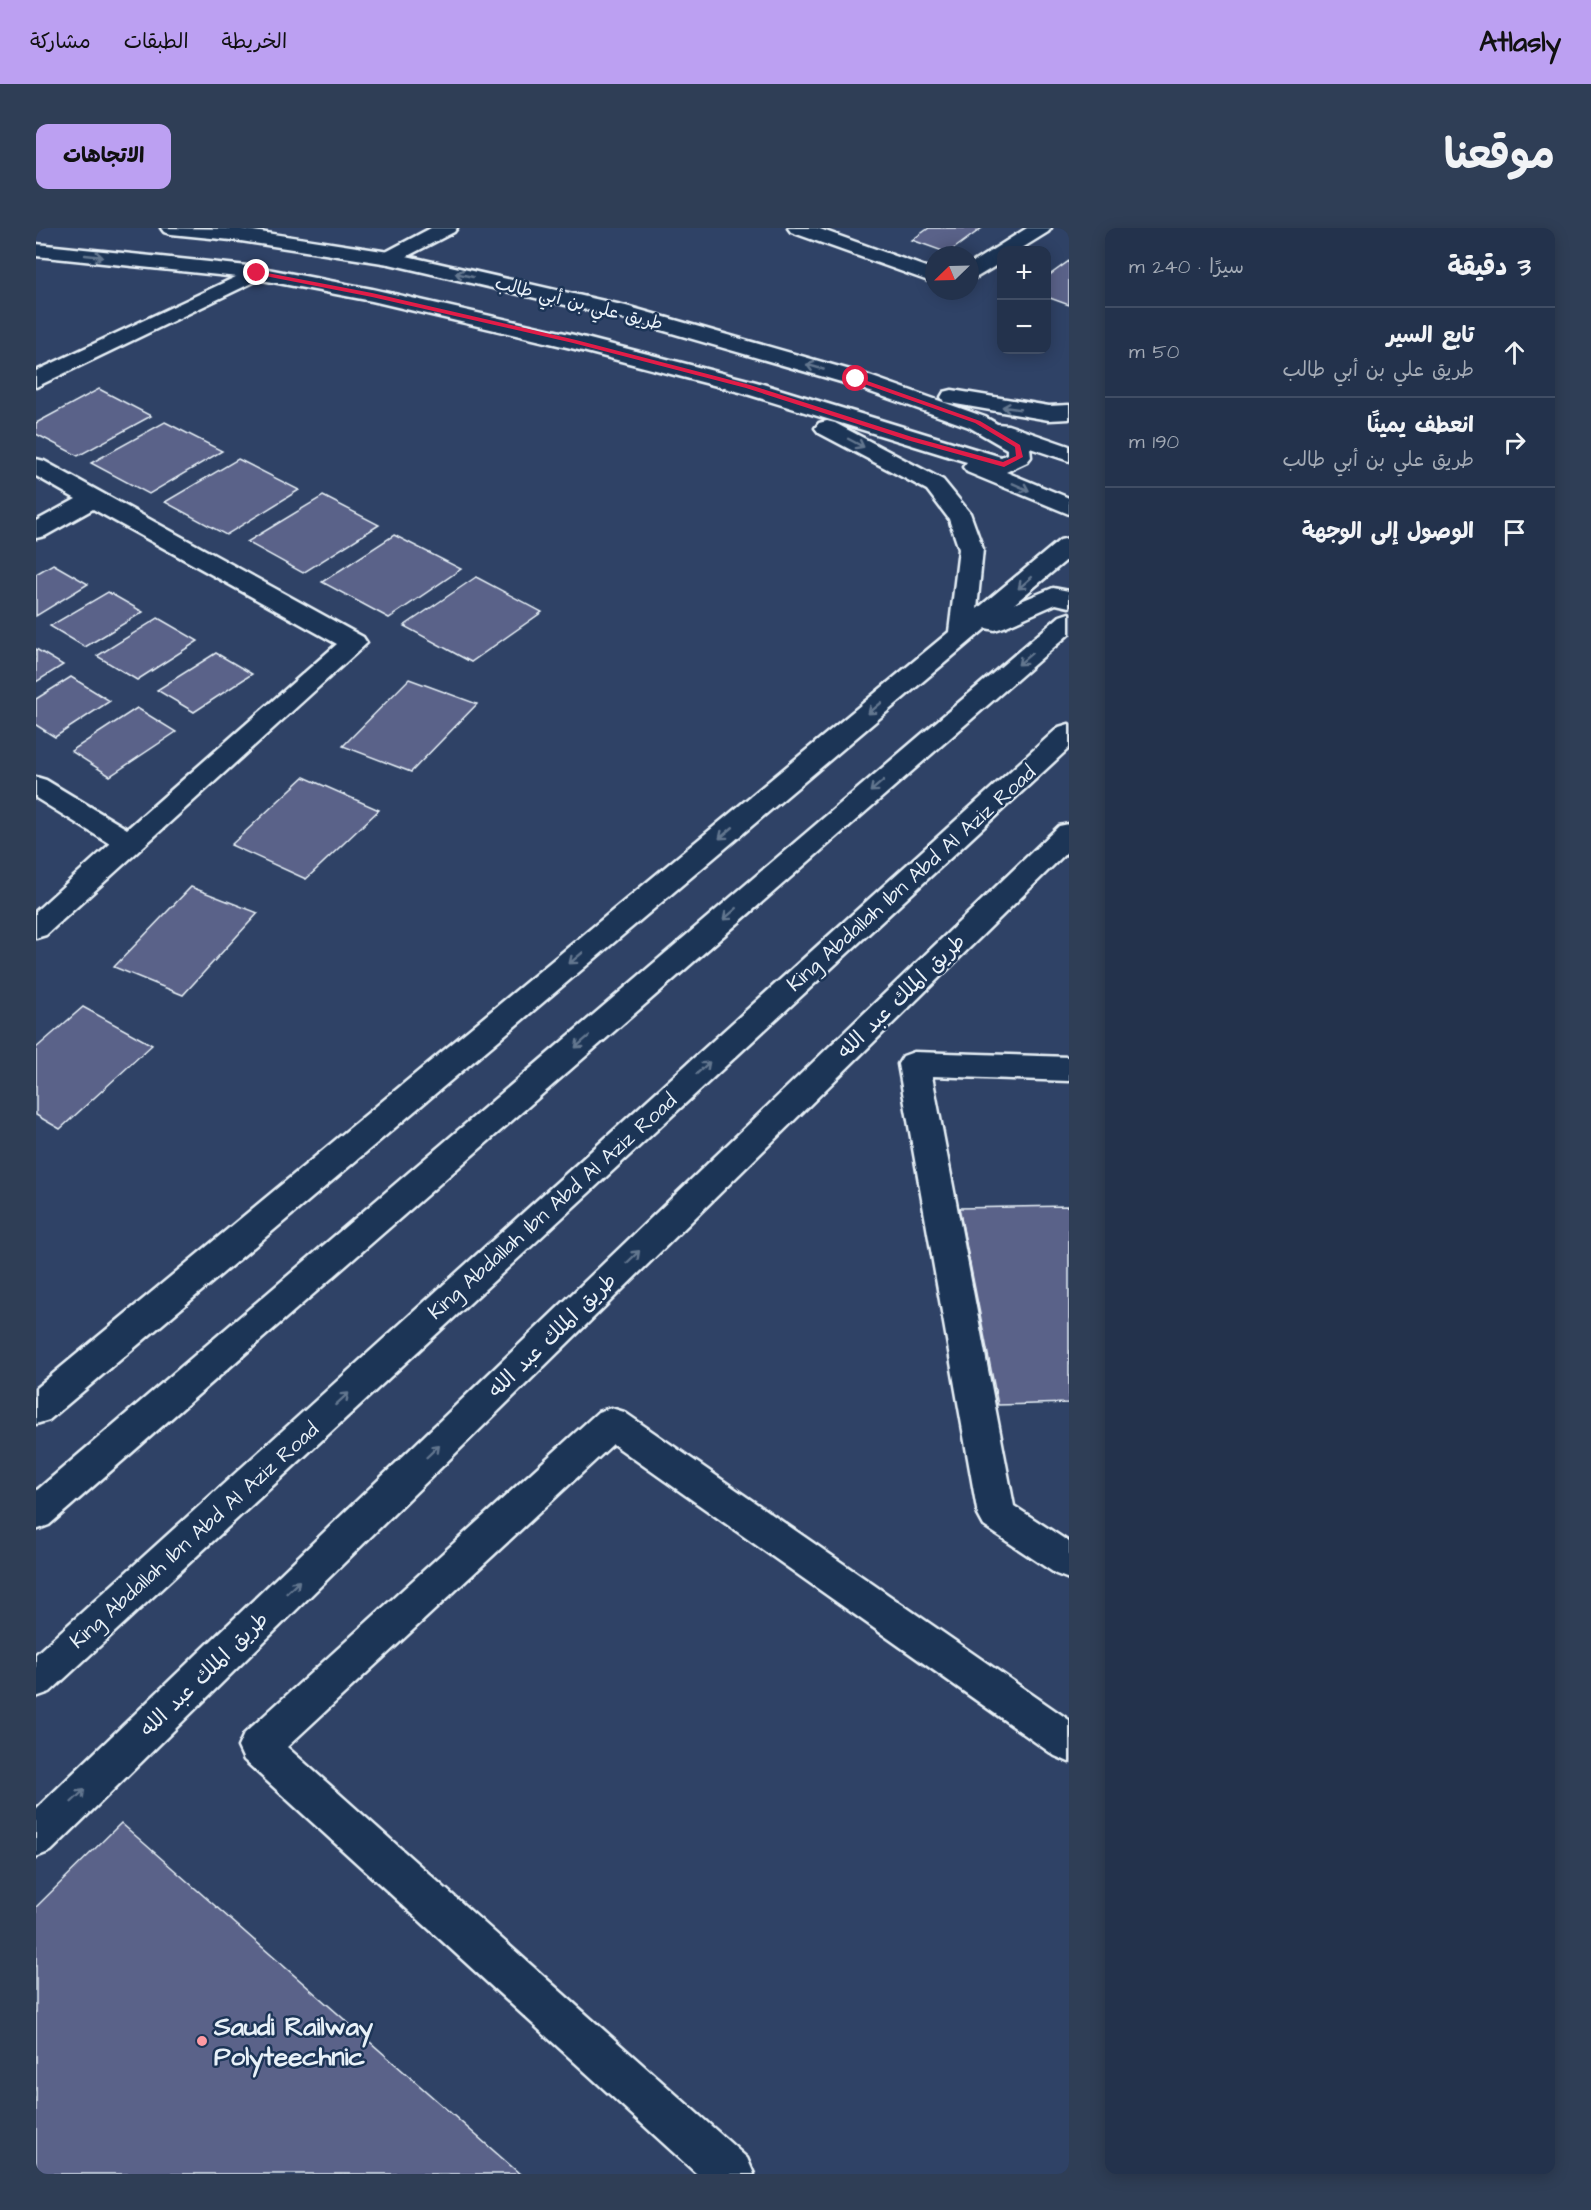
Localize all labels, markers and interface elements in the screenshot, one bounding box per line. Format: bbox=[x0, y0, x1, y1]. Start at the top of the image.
text: Atlasly bbox=[1479, 23, 1561, 62]
text: مشاركة bbox=[30, 27, 91, 56]
text: الطبقات bbox=[124, 27, 189, 56]
text: الخريطة bbox=[222, 27, 287, 56]
button: الاتجاهات bbox=[36, 124, 171, 189]
text: موقعنا bbox=[1444, 127, 1555, 185]
north arrow bbox=[925, 246, 979, 300]
map controls bbox=[997, 246, 1051, 354]
button: + bbox=[997, 246, 1051, 300]
text: 3 دقيقة bbox=[1447, 249, 1531, 285]
one-way arrow bbox=[84, 251, 104, 262]
text: سيرًا · 240 m bbox=[1129, 253, 1244, 281]
route end bbox=[243, 259, 269, 285]
one-way arrow bbox=[455, 269, 474, 280]
street label: طريق علي بن أبي طالب bbox=[492, 271, 666, 339]
button: − bbox=[997, 300, 1051, 354]
text: تابع السير bbox=[1387, 320, 1474, 351]
icon: ahead bbox=[1498, 336, 1531, 369]
text: 50 m bbox=[1129, 338, 1179, 366]
text: طريق علي بن أبي طالب bbox=[1283, 356, 1474, 384]
one-way arrow bbox=[806, 361, 825, 373]
route start bbox=[842, 365, 868, 391]
one-way arrow bbox=[1001, 402, 1021, 413]
text: انعطف يمينًا bbox=[1367, 410, 1474, 441]
icon: right bbox=[1498, 426, 1531, 459]
text: 190 m bbox=[1129, 428, 1179, 456]
one-way arrow bbox=[846, 438, 864, 449]
text: طريق علي بن أبي طالب bbox=[1283, 446, 1474, 474]
one-way arrow bbox=[1011, 482, 1030, 493]
text: الوصول إلى الوجهة bbox=[1302, 516, 1474, 547]
icon: arrive bbox=[1498, 516, 1531, 549]
one-way arrow bbox=[1017, 576, 1033, 589]
one-way arrow bbox=[1018, 652, 1033, 666]
one-way arrow bbox=[868, 702, 884, 715]
street label: King Abdallah Ibn Abd Al Aziz Road bbox=[781, 758, 1044, 1000]
one-way arrow bbox=[869, 780, 885, 793]
one-way arrow bbox=[719, 826, 734, 840]
one-way arrow bbox=[723, 907, 738, 921]
street label: طريق الملك عبد الله bbox=[831, 927, 972, 1065]
one-way arrow bbox=[569, 951, 584, 965]
one-way arrow bbox=[575, 1035, 590, 1049]
one-way arrow bbox=[695, 1062, 710, 1076]
street label: King Abdallah Ibn Abd Al Aziz Road bbox=[422, 1086, 685, 1328]
one-way arrow bbox=[625, 1249, 640, 1264]
street label: طريق الملك عبد الله bbox=[482, 1266, 623, 1404]
one-way arrow bbox=[335, 1392, 350, 1406]
street label: King Abdallah Ibn Abd Al Aziz Road bbox=[64, 1415, 327, 1657]
one-way arrow bbox=[425, 1444, 440, 1458]
one-way arrow bbox=[285, 1580, 300, 1594]
street label: طريق الملك عبد الله bbox=[134, 1605, 275, 1743]
one-way arrow bbox=[70, 1789, 85, 1803]
place label: Saudi Railway Polyteechnic bbox=[213, 2009, 374, 2078]
marker: Saudi Railway Polyteechnic bbox=[195, 2034, 209, 2048]

